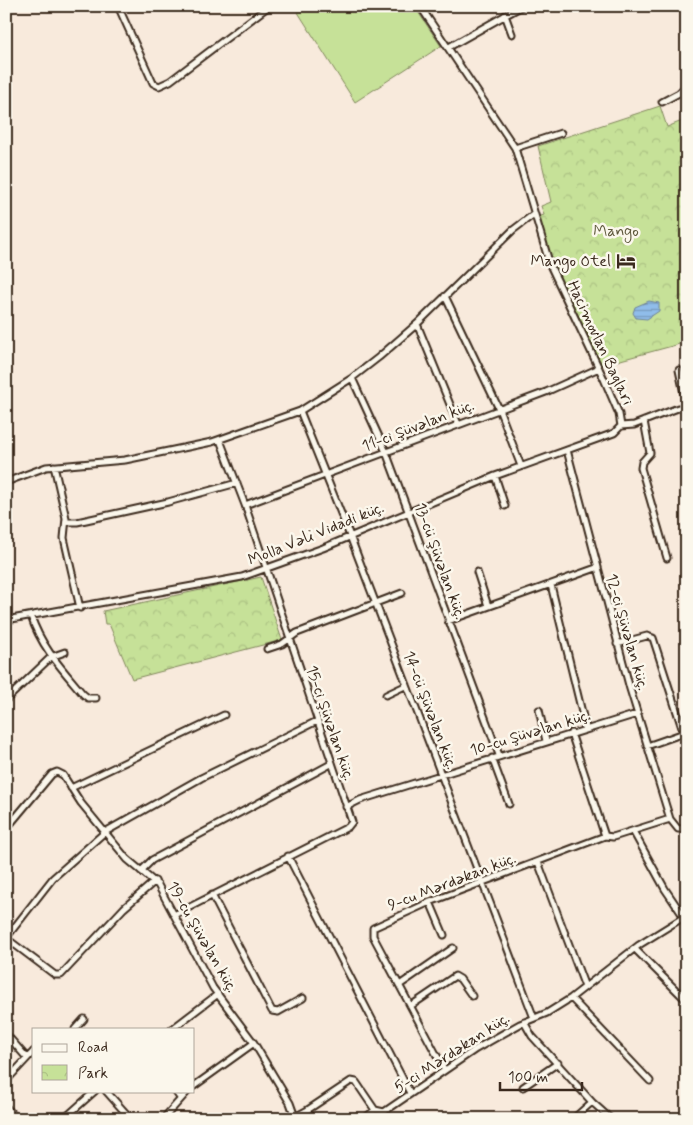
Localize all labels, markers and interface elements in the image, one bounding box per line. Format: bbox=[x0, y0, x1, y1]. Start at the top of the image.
park label: Mango bbox=[593, 221, 639, 243]
hotel icon: Mango Otel bbox=[615, 250, 637, 272]
place label: Mango Otel bbox=[530, 251, 611, 273]
street label: Hacimovlan Baglari bbox=[562, 277, 638, 409]
street label: 11-ci Şüvəlan küç. bbox=[359, 395, 477, 457]
street label: Molla Vəli Vidadi küç. bbox=[245, 497, 387, 571]
street label: 13-cü Şüvəlan küç. bbox=[409, 500, 471, 622]
street label: 12-ci Şüvəlan küç. bbox=[600, 571, 654, 693]
street label: 14-cü Şüvəlan küç. bbox=[398, 648, 462, 772]
street label: 15-ci Şüvəlan küç. bbox=[300, 663, 360, 783]
street label: 10-cu Şüvəlan küç. bbox=[467, 705, 593, 761]
street label: 9-cu Mərdəkan küç. bbox=[385, 848, 519, 916]
street label: 19-cu Şüvəlan küç. bbox=[162, 878, 242, 996]
street label: 5-ci Mərdəkan küç. bbox=[390, 1008, 514, 1098]
legend bbox=[32, 1028, 195, 1092]
text: Road bbox=[78, 1038, 108, 1058]
scale bar bbox=[500, 1060, 583, 1092]
text: Park bbox=[78, 1064, 108, 1084]
text: 100 m bbox=[508, 1068, 548, 1088]

